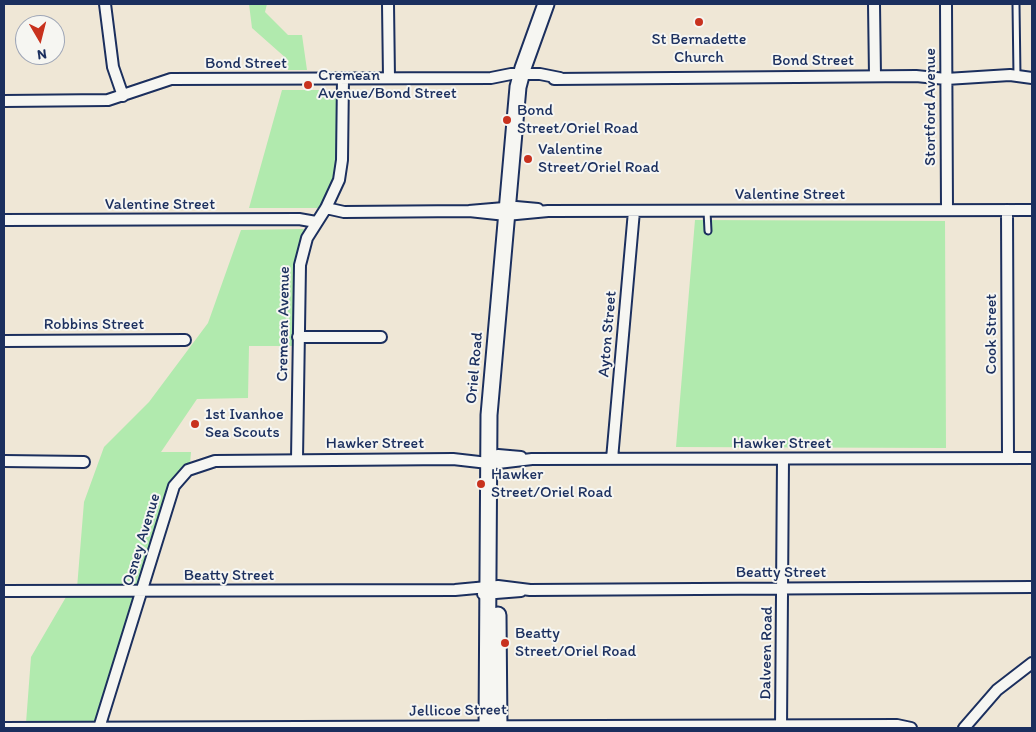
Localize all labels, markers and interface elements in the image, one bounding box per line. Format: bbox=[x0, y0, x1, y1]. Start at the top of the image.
north arrow bbox=[15, 15, 65, 65]
marker: St Bernadette Church bbox=[693, 16, 705, 28]
place label: St Bernadette Church bbox=[652, 30, 746, 68]
text: N bbox=[36, 45, 48, 63]
street label: Stortford Avenue bbox=[921, 48, 941, 166]
street label: Bond Street bbox=[772, 51, 854, 71]
street label: Bond Street bbox=[205, 54, 287, 74]
place label: Cremean Avenue/Bond Street bbox=[318, 66, 457, 104]
marker: Cremean Avenue/Bond Street bbox=[302, 79, 314, 91]
place label: Bond Street/Oriel Road bbox=[517, 101, 638, 139]
marker: Bond Street/Oriel Road bbox=[501, 114, 513, 126]
place label: Valentine Street/Oriel Road bbox=[538, 140, 659, 178]
marker: Valentine Street/Oriel Road bbox=[522, 153, 534, 165]
street label: Valentine Street bbox=[735, 185, 845, 205]
street label: Valentine Street bbox=[105, 195, 215, 215]
street label: Cremean Avenue bbox=[273, 266, 295, 382]
street label: Ayton Street bbox=[595, 290, 621, 378]
street label: Cook Street bbox=[982, 294, 1002, 374]
street label: Robbins Street bbox=[44, 315, 144, 335]
street label: Oriel Road bbox=[462, 331, 488, 405]
place label: 1st Ivanhoe Sea Scouts bbox=[205, 405, 284, 443]
marker: 1st Ivanhoe Sea Scouts bbox=[189, 418, 201, 430]
street label: Hawker Street bbox=[326, 434, 424, 454]
street label: Hawker Street bbox=[733, 434, 831, 454]
place label: Hawker Street/Oriel Road bbox=[491, 465, 612, 503]
marker: Hawker Street/Oriel Road bbox=[475, 478, 487, 490]
street label: Osney Avenue bbox=[119, 491, 165, 589]
street label: Beatty Street bbox=[736, 563, 826, 583]
street label: Beatty Street bbox=[184, 566, 274, 586]
street label: Dalveen Road bbox=[757, 606, 777, 700]
place label: Beatty Street/Oriel Road bbox=[515, 624, 636, 662]
marker: Beatty Street/Oriel Road bbox=[499, 637, 511, 649]
street label: Jellicoe Street bbox=[409, 701, 507, 721]

